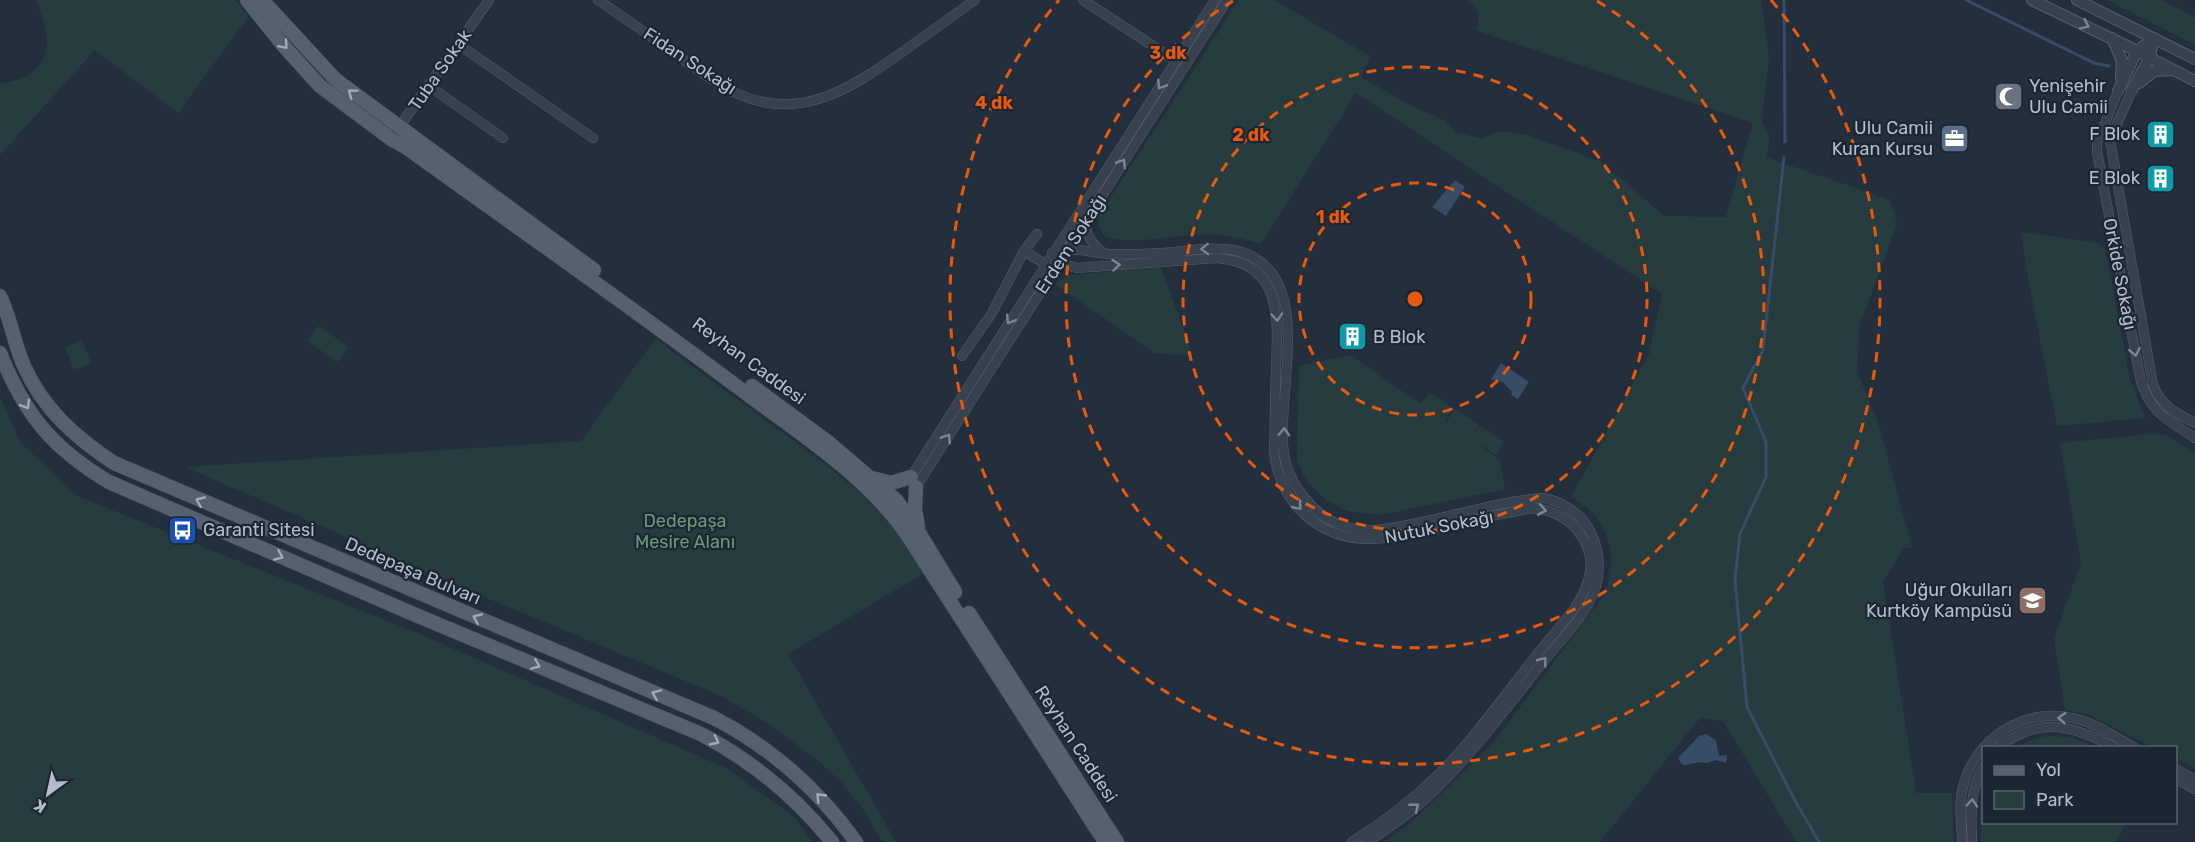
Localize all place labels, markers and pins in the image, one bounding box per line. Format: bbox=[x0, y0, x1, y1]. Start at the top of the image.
place label: Yenişehir Ulu Camii bbox=[2029, 75, 2108, 118]
mosque icon: Yenişehir Ulu Camii bbox=[1992, 80, 2024, 112]
place label: Ulu Camii Kuran Kursu bbox=[1832, 117, 1933, 160]
building icon: F Blok bbox=[2145, 118, 2177, 150]
office icon: Ulu Camii Kuran Kursu bbox=[1938, 122, 1970, 154]
place label: F Blok bbox=[2089, 123, 2141, 145]
building icon: E Blok bbox=[2145, 162, 2177, 194]
place label: E Blok bbox=[2089, 167, 2141, 189]
centre of rings bbox=[1405, 289, 1425, 309]
building icon: B Blok bbox=[1336, 321, 1368, 353]
place label: B Blok bbox=[1373, 326, 1426, 348]
bus stop icon: Garanti Sitesi bbox=[166, 514, 198, 546]
place label: Garanti Sitesi bbox=[203, 519, 315, 541]
place label: Uğur Okulları Kurtköy Kampüsü bbox=[1866, 579, 2012, 622]
school or university icon: Uğur Okulları Kurtköy Kampüsü bbox=[2017, 584, 2049, 616]

